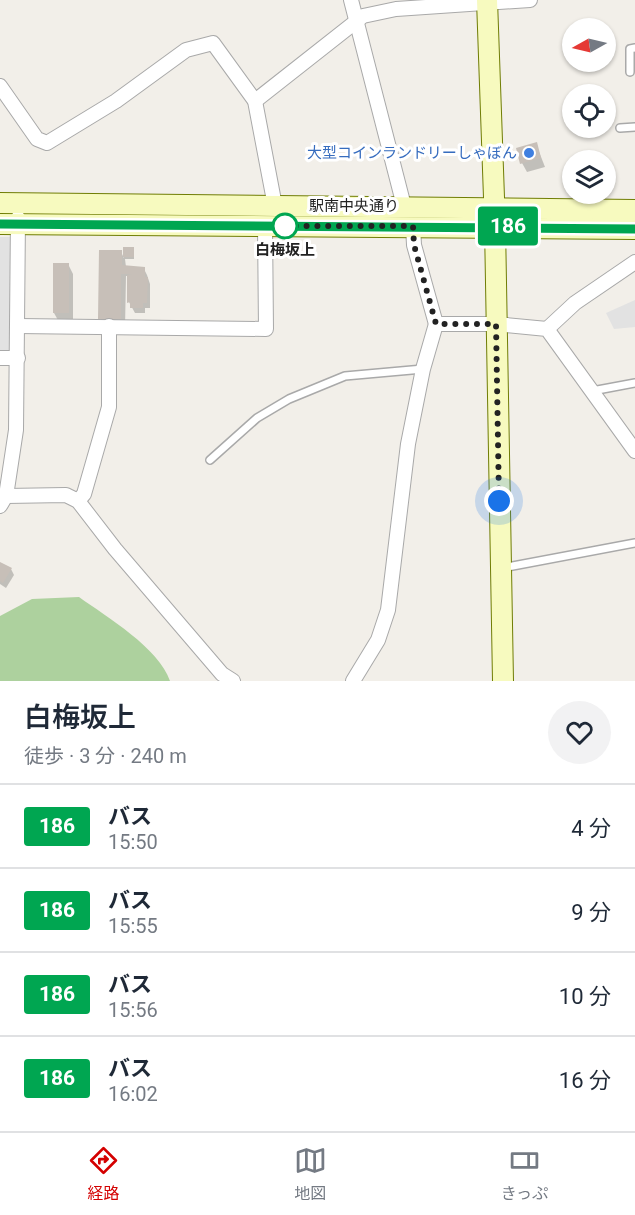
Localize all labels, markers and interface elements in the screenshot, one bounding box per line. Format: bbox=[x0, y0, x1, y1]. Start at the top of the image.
north arrow bbox=[562, 18, 616, 72]
map controls bbox=[562, 18, 616, 204]
button: locate bbox=[562, 84, 616, 138]
place label: 大型コインランドリーしゃぼん bbox=[307, 144, 517, 162]
marker: 大型コインランドリーしゃぼん bbox=[522, 146, 536, 160]
button: layers bbox=[562, 150, 616, 204]
street label: 駅南中央通り bbox=[309, 197, 399, 215]
line badge: 186 bbox=[474, 206, 542, 246]
marker: 白梅坂上 bbox=[272, 213, 298, 239]
text: 186 bbox=[490, 214, 526, 238]
place label: 白梅坂上 bbox=[255, 241, 315, 259]
your location bbox=[484, 486, 514, 516]
text: 白梅坂上 bbox=[24, 701, 136, 734]
button: heart bbox=[548, 701, 611, 764]
text: 徒歩 · 3 分 · 240 m bbox=[24, 744, 187, 768]
text: バス bbox=[108, 804, 152, 829]
text: 186 bbox=[39, 814, 75, 838]
text: 4 分 bbox=[571, 816, 611, 841]
text: 15:50 bbox=[108, 830, 158, 854]
text: バス bbox=[108, 888, 152, 913]
text: 186 bbox=[39, 898, 75, 922]
text: 9 分 bbox=[571, 900, 611, 925]
text: 15:55 bbox=[108, 914, 158, 938]
text: バス bbox=[108, 972, 152, 997]
text: 186 bbox=[39, 982, 75, 1006]
text: 10 分 bbox=[559, 984, 611, 1009]
text: 15:56 bbox=[108, 998, 158, 1022]
text: バス bbox=[108, 1056, 152, 1081]
text: 186 bbox=[39, 1066, 75, 1090]
text: 16 分 bbox=[559, 1068, 611, 1093]
text: 16:02 bbox=[108, 1082, 158, 1106]
tab: 経路 bbox=[87, 1144, 120, 1204]
tab: 地図 bbox=[294, 1144, 327, 1204]
tab: きっぷ bbox=[501, 1144, 548, 1204]

